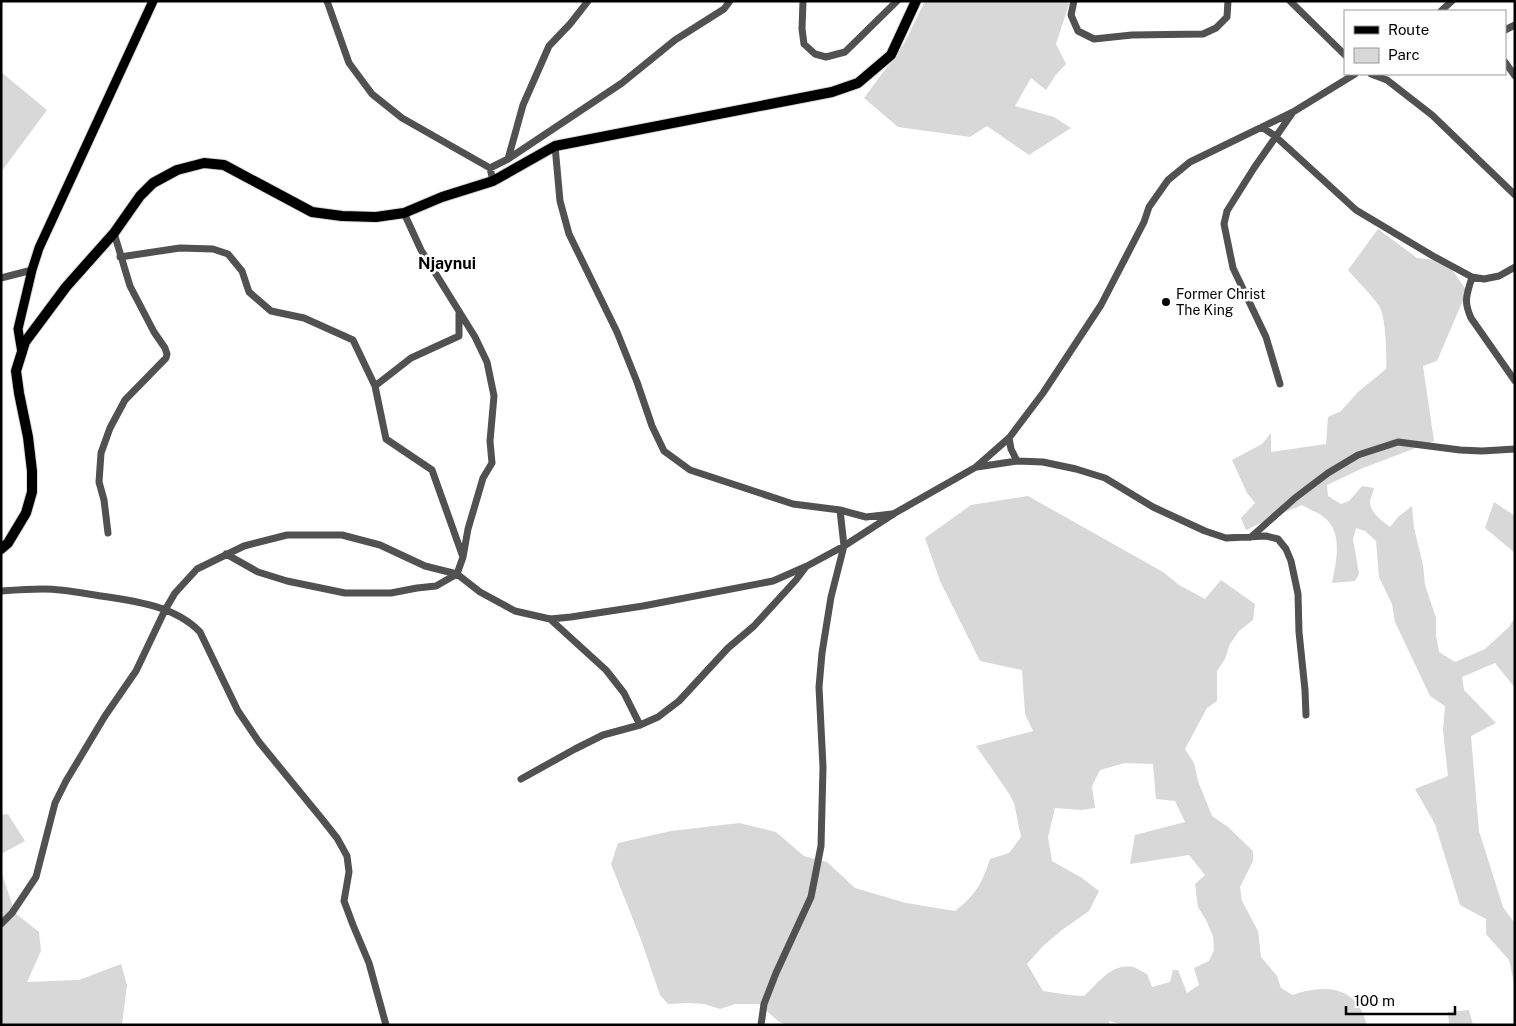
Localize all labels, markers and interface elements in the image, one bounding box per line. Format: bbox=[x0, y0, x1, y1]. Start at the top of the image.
legend bbox=[1344, 10, 1506, 75]
text: Route bbox=[1388, 21, 1429, 38]
text: Parc bbox=[1388, 46, 1420, 63]
district label: Njaynui bbox=[418, 254, 476, 273]
place label: Former Christ The King bbox=[1176, 286, 1265, 318]
marker: Former Christ The King bbox=[1160, 296, 1172, 308]
scale bar bbox=[1346, 984, 1455, 1016]
text: 100 m bbox=[1354, 992, 1395, 1009]

